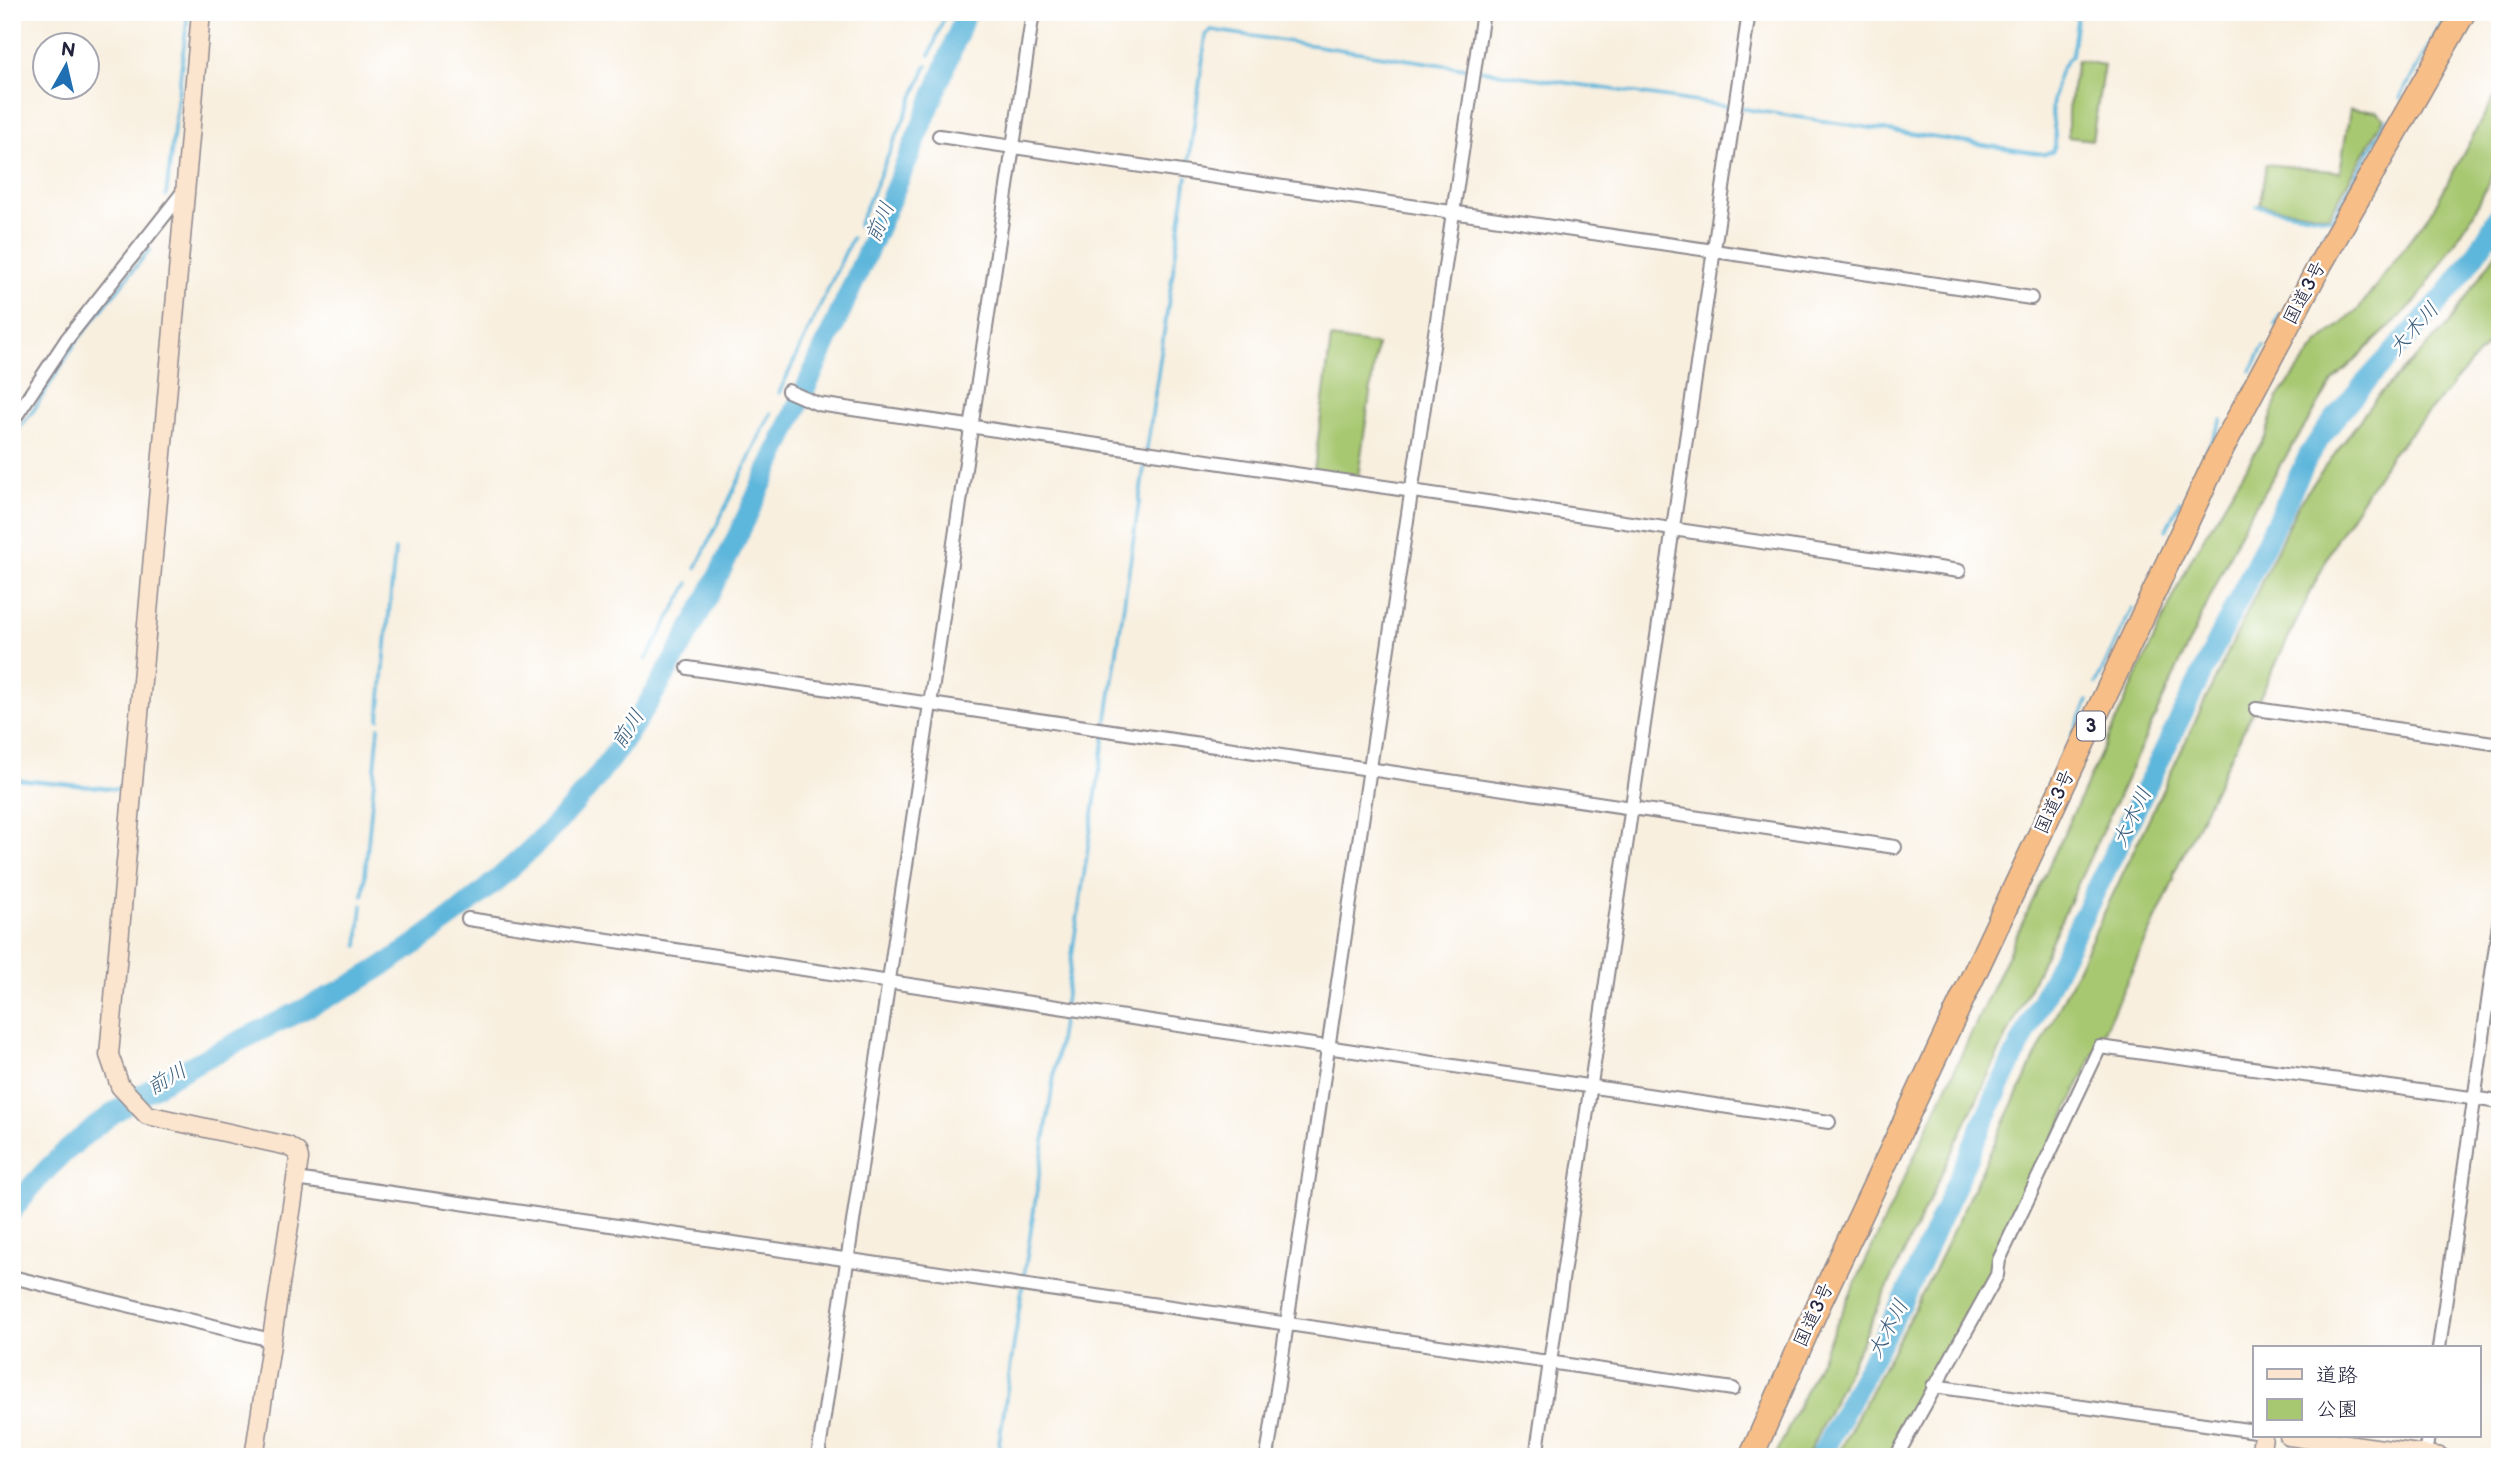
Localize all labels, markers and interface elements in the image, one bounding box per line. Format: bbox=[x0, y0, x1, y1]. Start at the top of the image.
north arrow bbox=[32, 32, 102, 102]
text: N bbox=[59, 38, 77, 63]
water label: 前川 bbox=[860, 198, 900, 246]
street label: 国道3号 bbox=[2279, 257, 2331, 329]
water label: 大木川 bbox=[2384, 297, 2444, 361]
water label: 前川 bbox=[606, 705, 650, 753]
road number: 3 bbox=[2077, 712, 2105, 740]
street label: 国道3号 bbox=[2030, 766, 2080, 838]
water label: 大木川 bbox=[2107, 783, 2157, 851]
water label: 前川 bbox=[143, 1058, 191, 1100]
street label: 国道3号 bbox=[1789, 1279, 1839, 1351]
water label: 大木川 bbox=[1862, 1295, 1914, 1363]
legend bbox=[2253, 1346, 2480, 1438]
text: 道路 bbox=[2316, 1363, 2358, 1388]
text: 公園 bbox=[2316, 1397, 2358, 1422]

